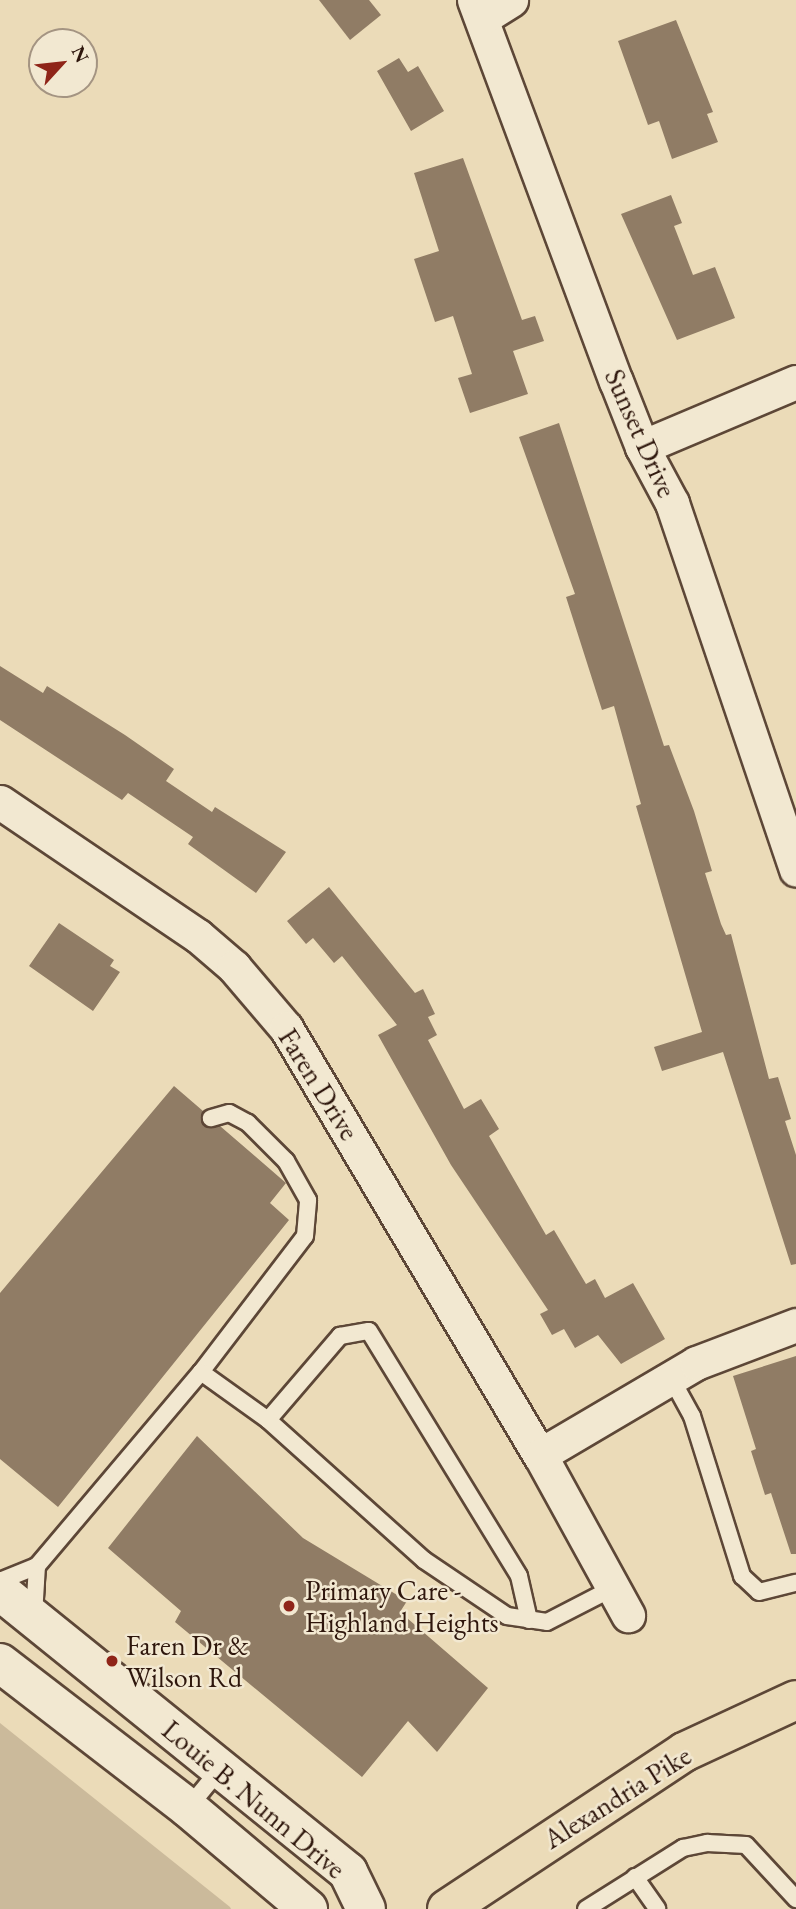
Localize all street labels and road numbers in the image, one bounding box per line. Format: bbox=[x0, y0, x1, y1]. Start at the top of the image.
street label: Sunset Drive bbox=[598, 364, 684, 502]
street label: Faren Drive bbox=[272, 1022, 366, 1146]
street label: Louie B. Nunn Drive bbox=[156, 1713, 352, 1885]
street label: Alexandria Pike bbox=[537, 1738, 697, 1856]

